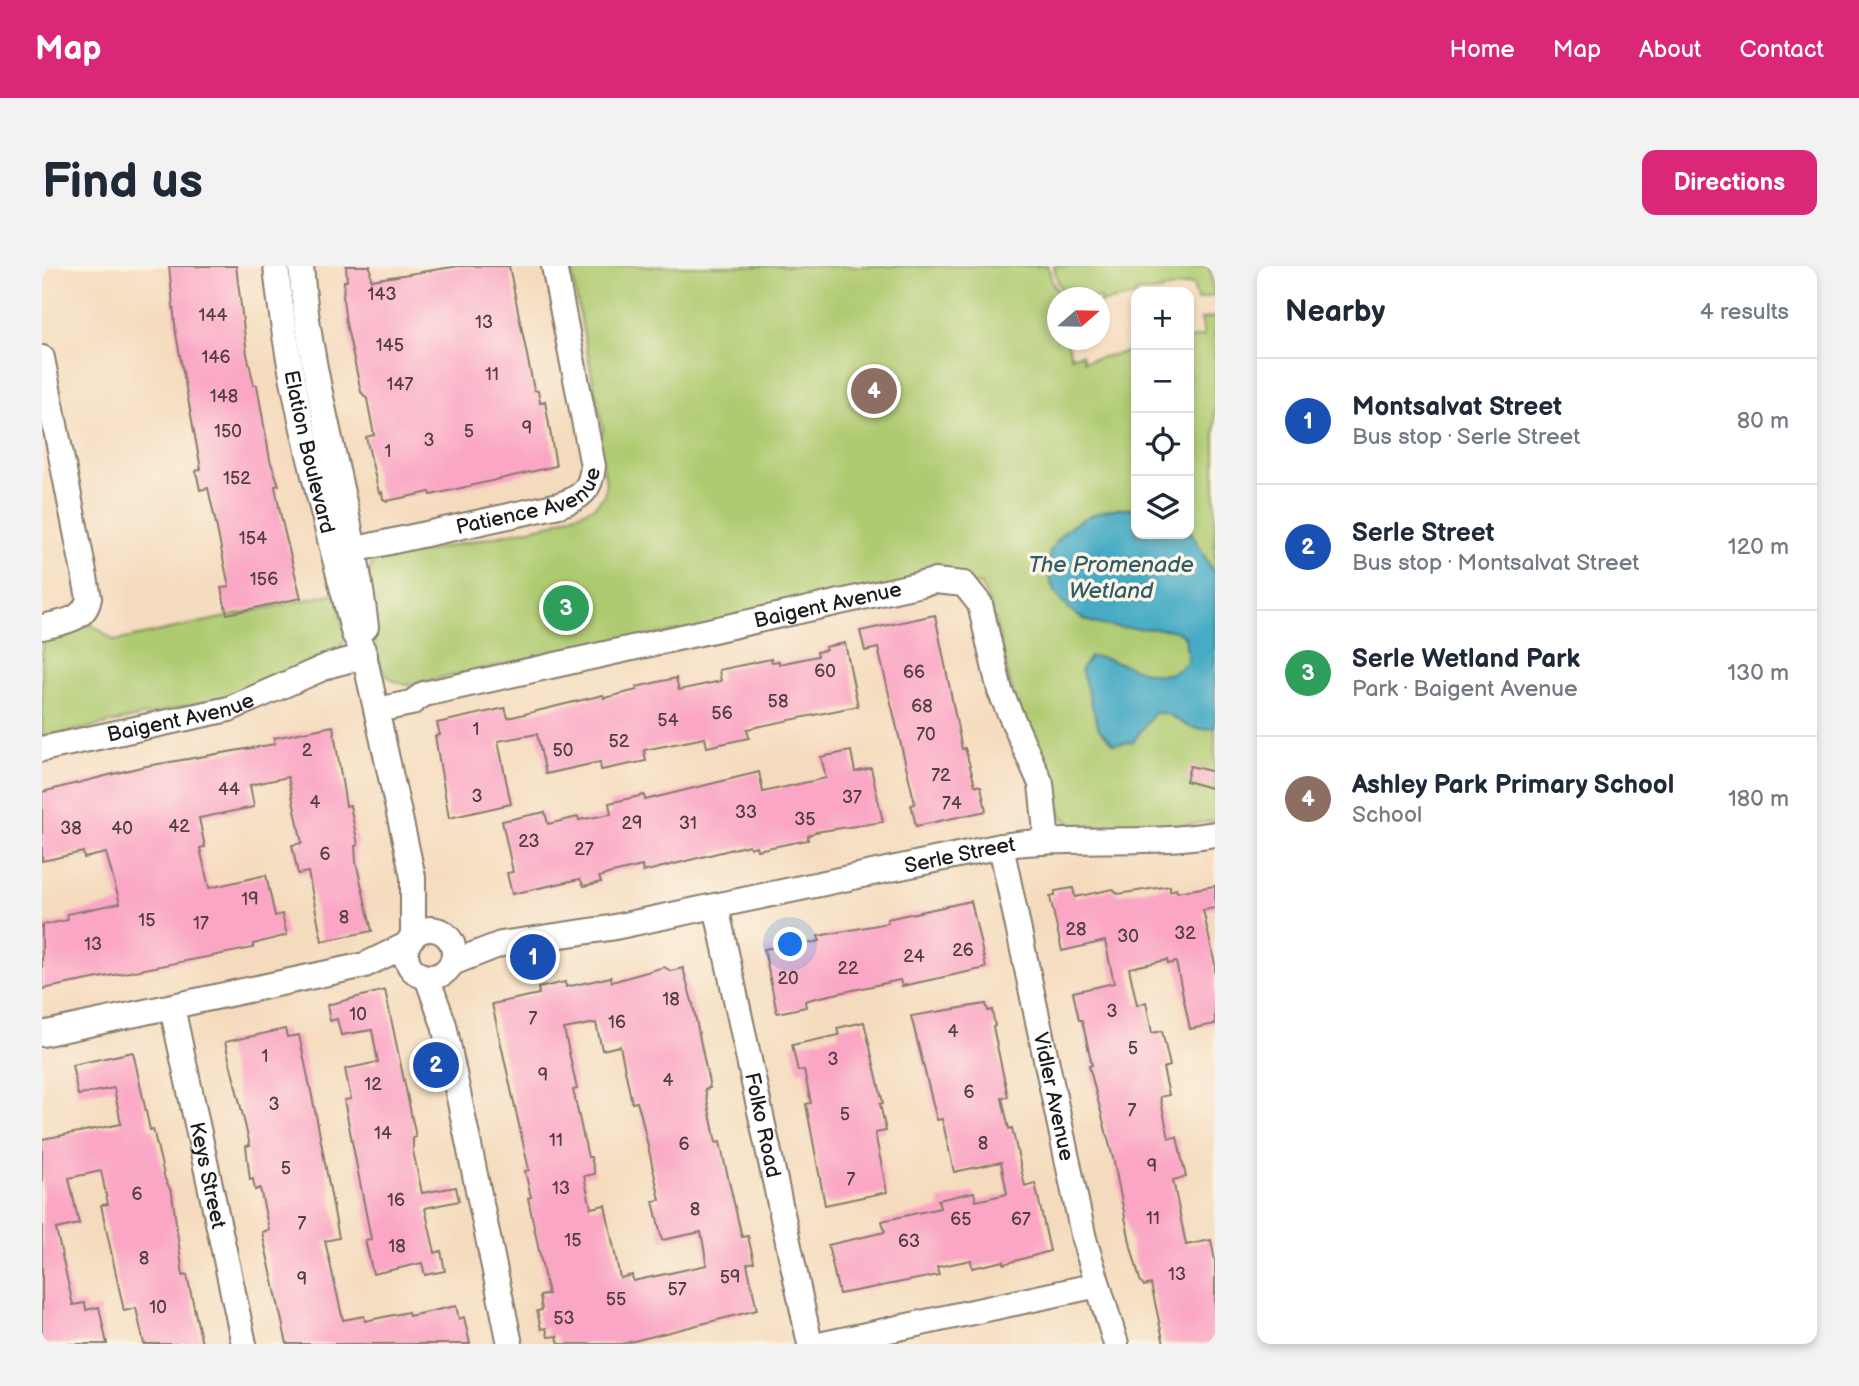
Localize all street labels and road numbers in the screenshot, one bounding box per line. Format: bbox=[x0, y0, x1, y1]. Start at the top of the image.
street label: Elation Boulevard bbox=[278, 368, 340, 536]
street label: Patience Avenue bbox=[454, 465, 606, 540]
street label: Baigent Avenue bbox=[752, 577, 904, 634]
street label: Baigent Avenue bbox=[105, 688, 258, 748]
street label: Serle Street bbox=[902, 832, 1017, 879]
street label: Vidler Avenue bbox=[1028, 1030, 1079, 1163]
street label: Folko Road bbox=[739, 1070, 786, 1180]
street label: Keys Street bbox=[184, 1120, 231, 1231]

